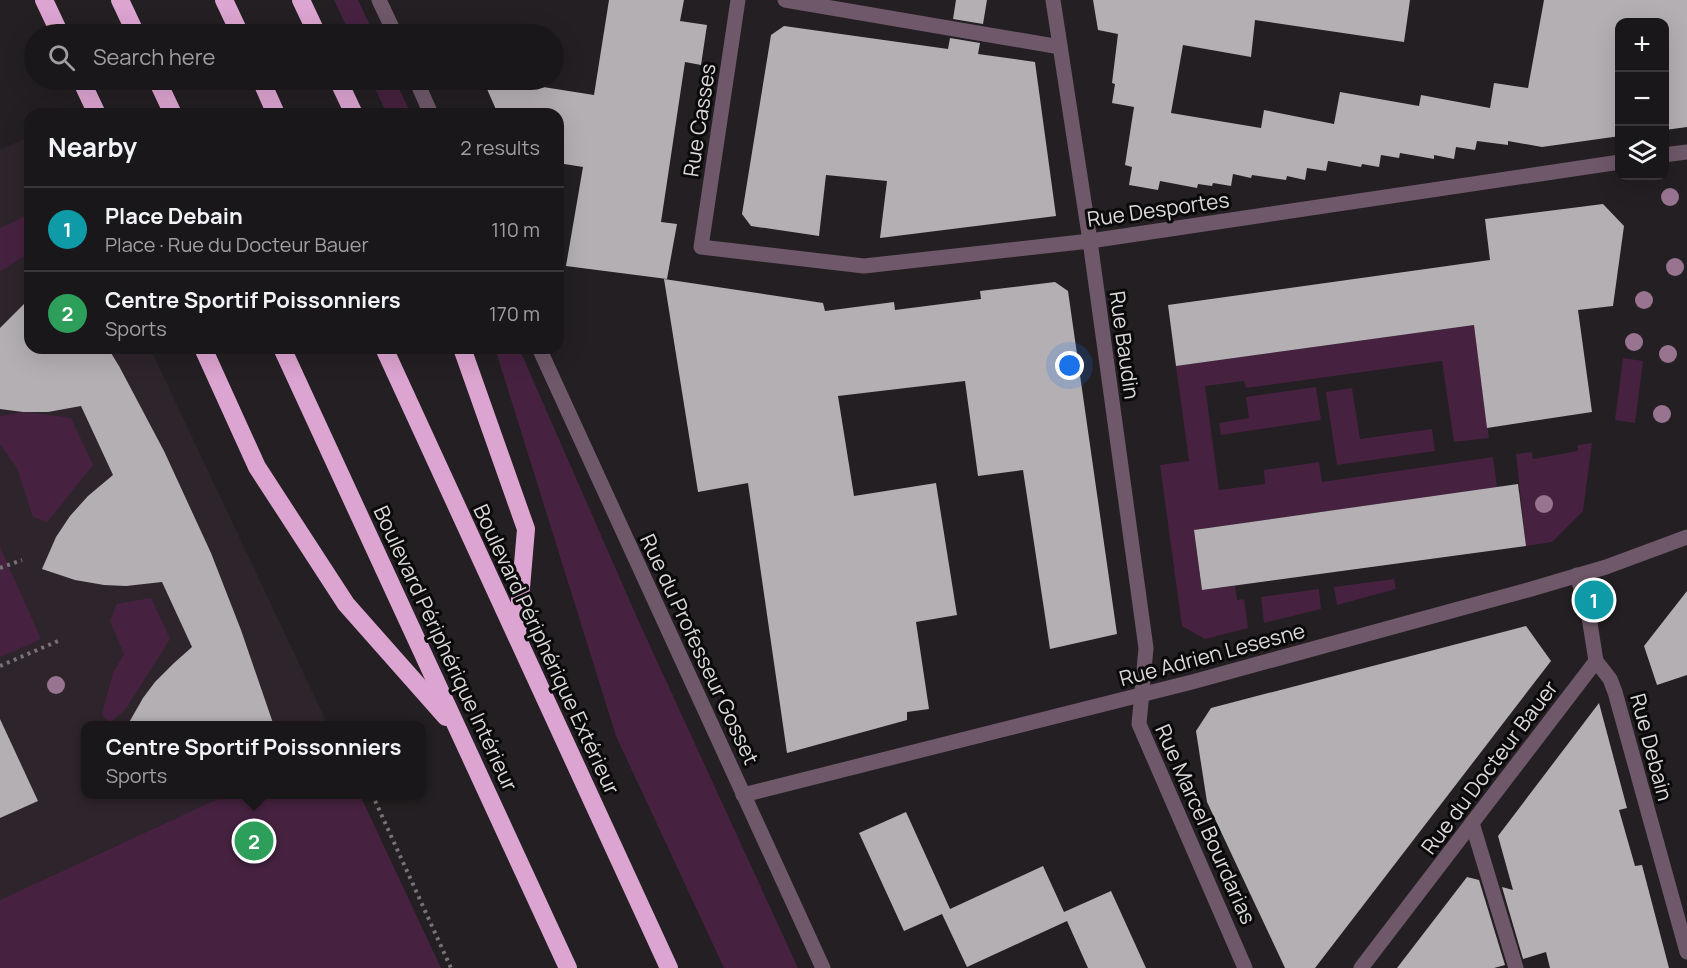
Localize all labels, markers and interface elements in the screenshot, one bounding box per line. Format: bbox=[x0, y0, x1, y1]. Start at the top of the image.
map controls bbox=[1615, 18, 1669, 180]
button: + bbox=[1615, 18, 1669, 72]
search box bbox=[24, 24, 564, 90]
icon: search bbox=[45, 41, 78, 74]
text: Search here bbox=[93, 42, 215, 72]
street label: Rue Casses bbox=[676, 61, 722, 179]
button: − bbox=[1615, 72, 1669, 126]
button: layers bbox=[1615, 126, 1669, 180]
text: Nearby bbox=[48, 129, 137, 165]
text: 2 results bbox=[460, 134, 540, 161]
street label: Rue Desportes bbox=[1085, 185, 1231, 233]
text: Place Debain bbox=[105, 201, 243, 231]
text: 1 bbox=[63, 216, 72, 243]
text: 110 m bbox=[491, 216, 540, 243]
text: Place · Rue du Docteur Bauer bbox=[105, 231, 369, 258]
text: Centre Sportif Poissonniers bbox=[105, 285, 401, 315]
street label: Rue Baudin bbox=[1104, 289, 1146, 401]
text: 2 bbox=[62, 300, 73, 327]
text: 170 m bbox=[489, 300, 540, 327]
text: Sports bbox=[105, 315, 167, 342]
your location bbox=[1055, 351, 1084, 380]
street label: Boulevard Périphérique Extérieur bbox=[467, 499, 627, 799]
street label: Boulevard Périphérique Intérieur bbox=[367, 501, 525, 795]
street label: Rue du Professeur Gosset bbox=[634, 529, 766, 769]
pin: 1 bbox=[1574, 578, 1614, 622]
street label: Rue Adrien Lesesne bbox=[1116, 616, 1308, 692]
street label: Rue du Docteur Bauer bbox=[1414, 674, 1564, 860]
street label: Rue Debain bbox=[1624, 690, 1680, 804]
street label: Rue Marcel Bourdarias bbox=[1149, 720, 1263, 928]
popup bbox=[81, 721, 426, 799]
text: Centre Sportif Poissonniers bbox=[106, 732, 401, 762]
text: Sports bbox=[106, 762, 167, 789]
pin: 2 bbox=[234, 818, 274, 864]

